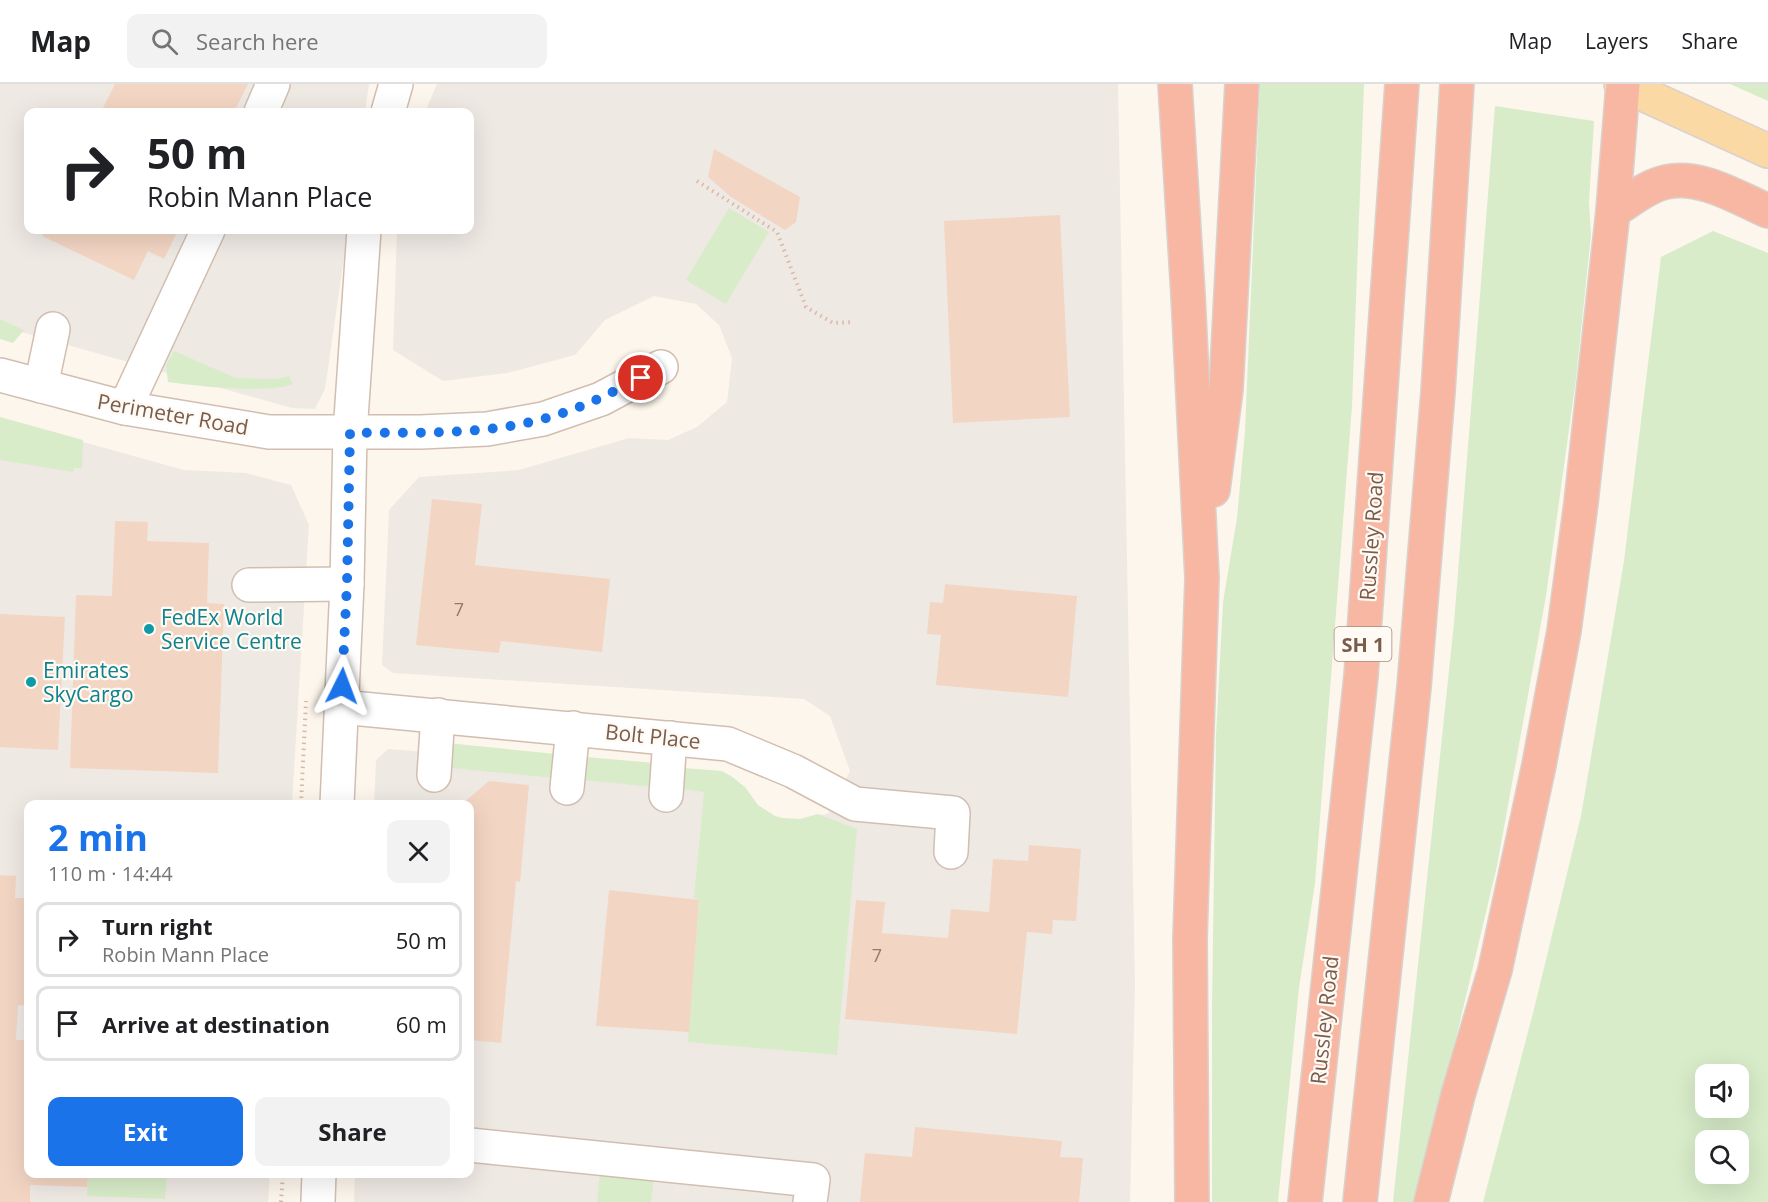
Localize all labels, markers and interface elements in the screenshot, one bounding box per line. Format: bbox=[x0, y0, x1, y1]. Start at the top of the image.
search box bbox=[127, 14, 547, 68]
text: Map bbox=[30, 22, 91, 60]
icon: search bbox=[148, 25, 181, 58]
text: Search here bbox=[196, 26, 319, 56]
text: Map bbox=[1509, 27, 1552, 55]
text: Layers bbox=[1585, 27, 1649, 55]
text: Share bbox=[1682, 27, 1738, 55]
text: 50 m bbox=[147, 124, 247, 181]
icon: right bbox=[48, 132, 126, 210]
text: Robin Mann Place bbox=[147, 178, 372, 215]
pin bbox=[615, 352, 666, 403]
icon: arrive bbox=[624, 361, 657, 394]
street label: Perimeter Road bbox=[95, 387, 251, 441]
street label: Russley Road bbox=[1353, 471, 1389, 601]
house number: 7 bbox=[454, 597, 464, 621]
place label: FedEx World Service Centre bbox=[161, 603, 302, 655]
marker: FedEx World Service Centre bbox=[142, 622, 156, 636]
road number: SH 1 bbox=[1334, 627, 1392, 661]
position arrow bbox=[310, 654, 374, 718]
place label: Emirates SkyCargo bbox=[43, 656, 134, 708]
marker: Emirates SkyCargo bbox=[24, 675, 38, 689]
street label: Bolt Place bbox=[604, 717, 702, 755]
text: 2 min bbox=[48, 813, 148, 862]
button: close bbox=[387, 820, 450, 883]
text: 110 m · 14:44 bbox=[48, 860, 173, 887]
text: Turn right bbox=[102, 911, 213, 941]
icon: right bbox=[51, 923, 84, 956]
text: 50 m bbox=[396, 925, 447, 955]
text: Robin Mann Place bbox=[102, 941, 269, 968]
house number: 7 bbox=[872, 943, 882, 967]
street label: Russley Road bbox=[1303, 954, 1345, 1086]
icon: arrive bbox=[51, 1007, 84, 1040]
text: Arrive at destination bbox=[102, 1009, 330, 1039]
text: 60 m bbox=[396, 1009, 447, 1039]
map controls bbox=[1695, 1064, 1749, 1184]
button: sound bbox=[1695, 1064, 1749, 1118]
button: Exit bbox=[48, 1097, 243, 1166]
button: Share bbox=[255, 1097, 450, 1166]
button: search bbox=[1695, 1130, 1749, 1184]

